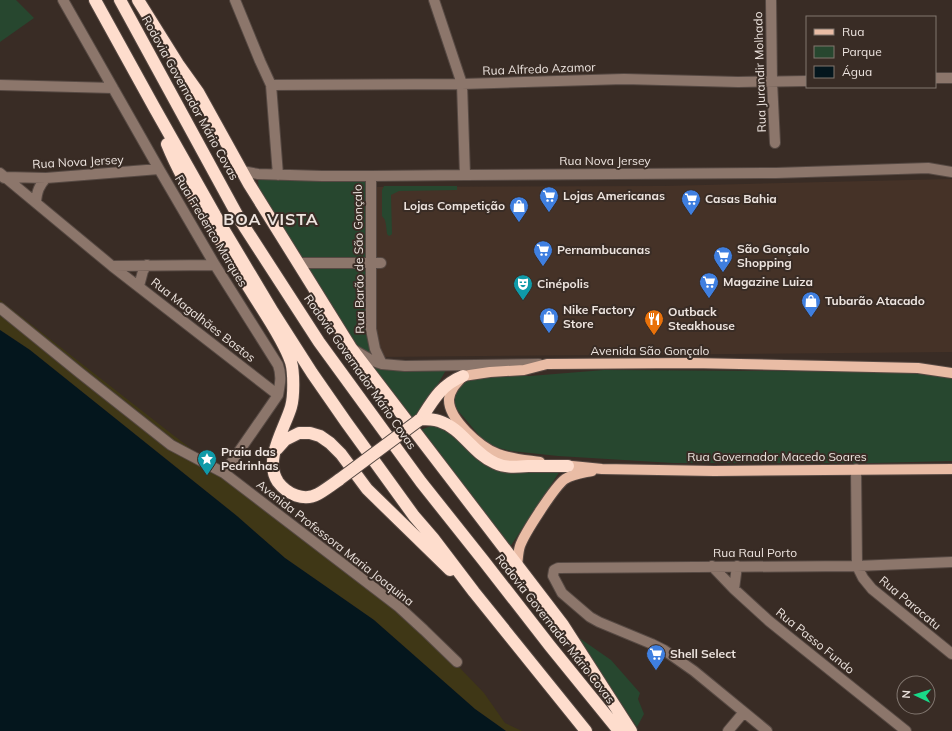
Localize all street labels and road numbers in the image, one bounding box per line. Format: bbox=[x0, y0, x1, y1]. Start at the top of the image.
street label: Rua Jurandir Molhado bbox=[750, 11, 769, 133]
street label: Rodovia Governador Mário Covas bbox=[139, 13, 242, 183]
street label: Rua Alfredo Azamor bbox=[482, 59, 596, 78]
street label: Rua Nova Jersey bbox=[32, 152, 125, 171]
street label: Rua Nova Jersey bbox=[559, 153, 651, 168]
street label: Rua Frederico Marques bbox=[172, 172, 251, 290]
street label: Rua Barão de São Gonçalo bbox=[350, 184, 367, 334]
street label: Rua Magalhães Bastos bbox=[148, 274, 259, 365]
street label: Rodovia Governador Mário Covas bbox=[301, 291, 420, 452]
street label: Avenida São Gonçalo bbox=[591, 343, 710, 358]
street label: Rua Governador Macedo Soares bbox=[687, 449, 867, 464]
street label: Avenida Professora Maria Joaquina bbox=[254, 476, 417, 609]
street label: Rua Raul Porto bbox=[713, 545, 797, 560]
street label: Rodovia Governador Mário Covas bbox=[492, 551, 618, 706]
street label: Rua Paracatu bbox=[876, 572, 944, 633]
street label: Rua Passo Fundo bbox=[773, 604, 858, 677]

